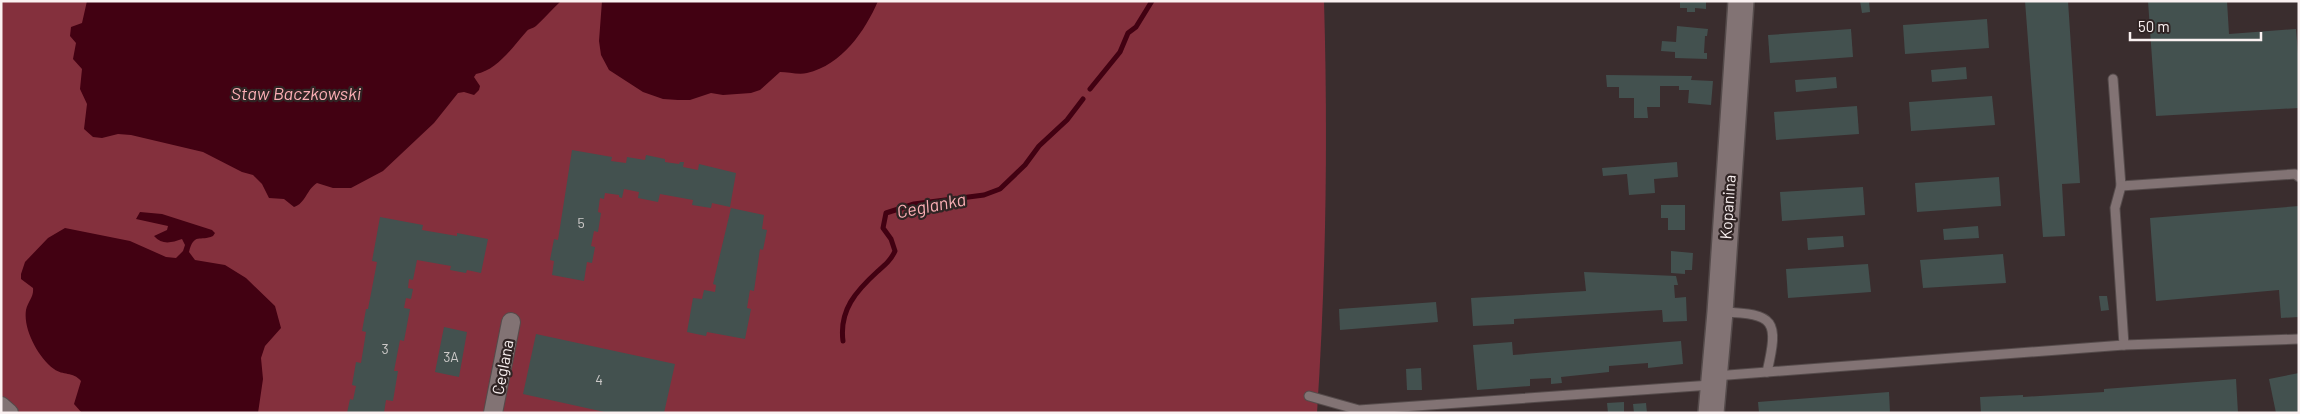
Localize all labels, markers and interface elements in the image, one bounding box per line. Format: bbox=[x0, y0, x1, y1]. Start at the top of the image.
scale bar bbox=[2130, 10, 2261, 42]
text: 50 m bbox=[2138, 17, 2170, 35]
water label: Staw Baczkowski bbox=[231, 82, 362, 104]
street label: Kopanina bbox=[1715, 174, 1739, 240]
water label: Ceglanka bbox=[894, 188, 968, 222]
house number: 5 bbox=[577, 214, 585, 231]
street label: Ceglana bbox=[487, 338, 517, 396]
house number: 3 bbox=[381, 340, 389, 357]
house number: 3A bbox=[443, 348, 459, 365]
house number: 4 bbox=[595, 371, 603, 388]

